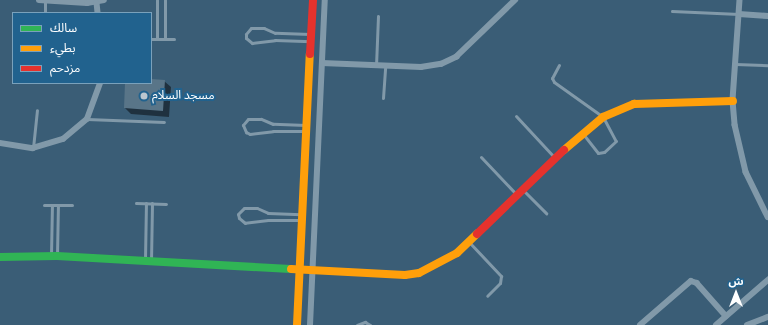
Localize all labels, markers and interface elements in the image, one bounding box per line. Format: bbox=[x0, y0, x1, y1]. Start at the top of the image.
legend bbox=[12, 12, 152, 84]
text: سالك bbox=[50, 20, 77, 36]
text: بطيء bbox=[50, 40, 76, 56]
text: مزدحم bbox=[50, 60, 80, 76]
place label: مسجد السلام bbox=[152, 89, 214, 103]
marker: مسجد السلام bbox=[139, 91, 149, 101]
north arrow bbox=[716, 273, 756, 313]
text: ش bbox=[728, 274, 744, 288]

